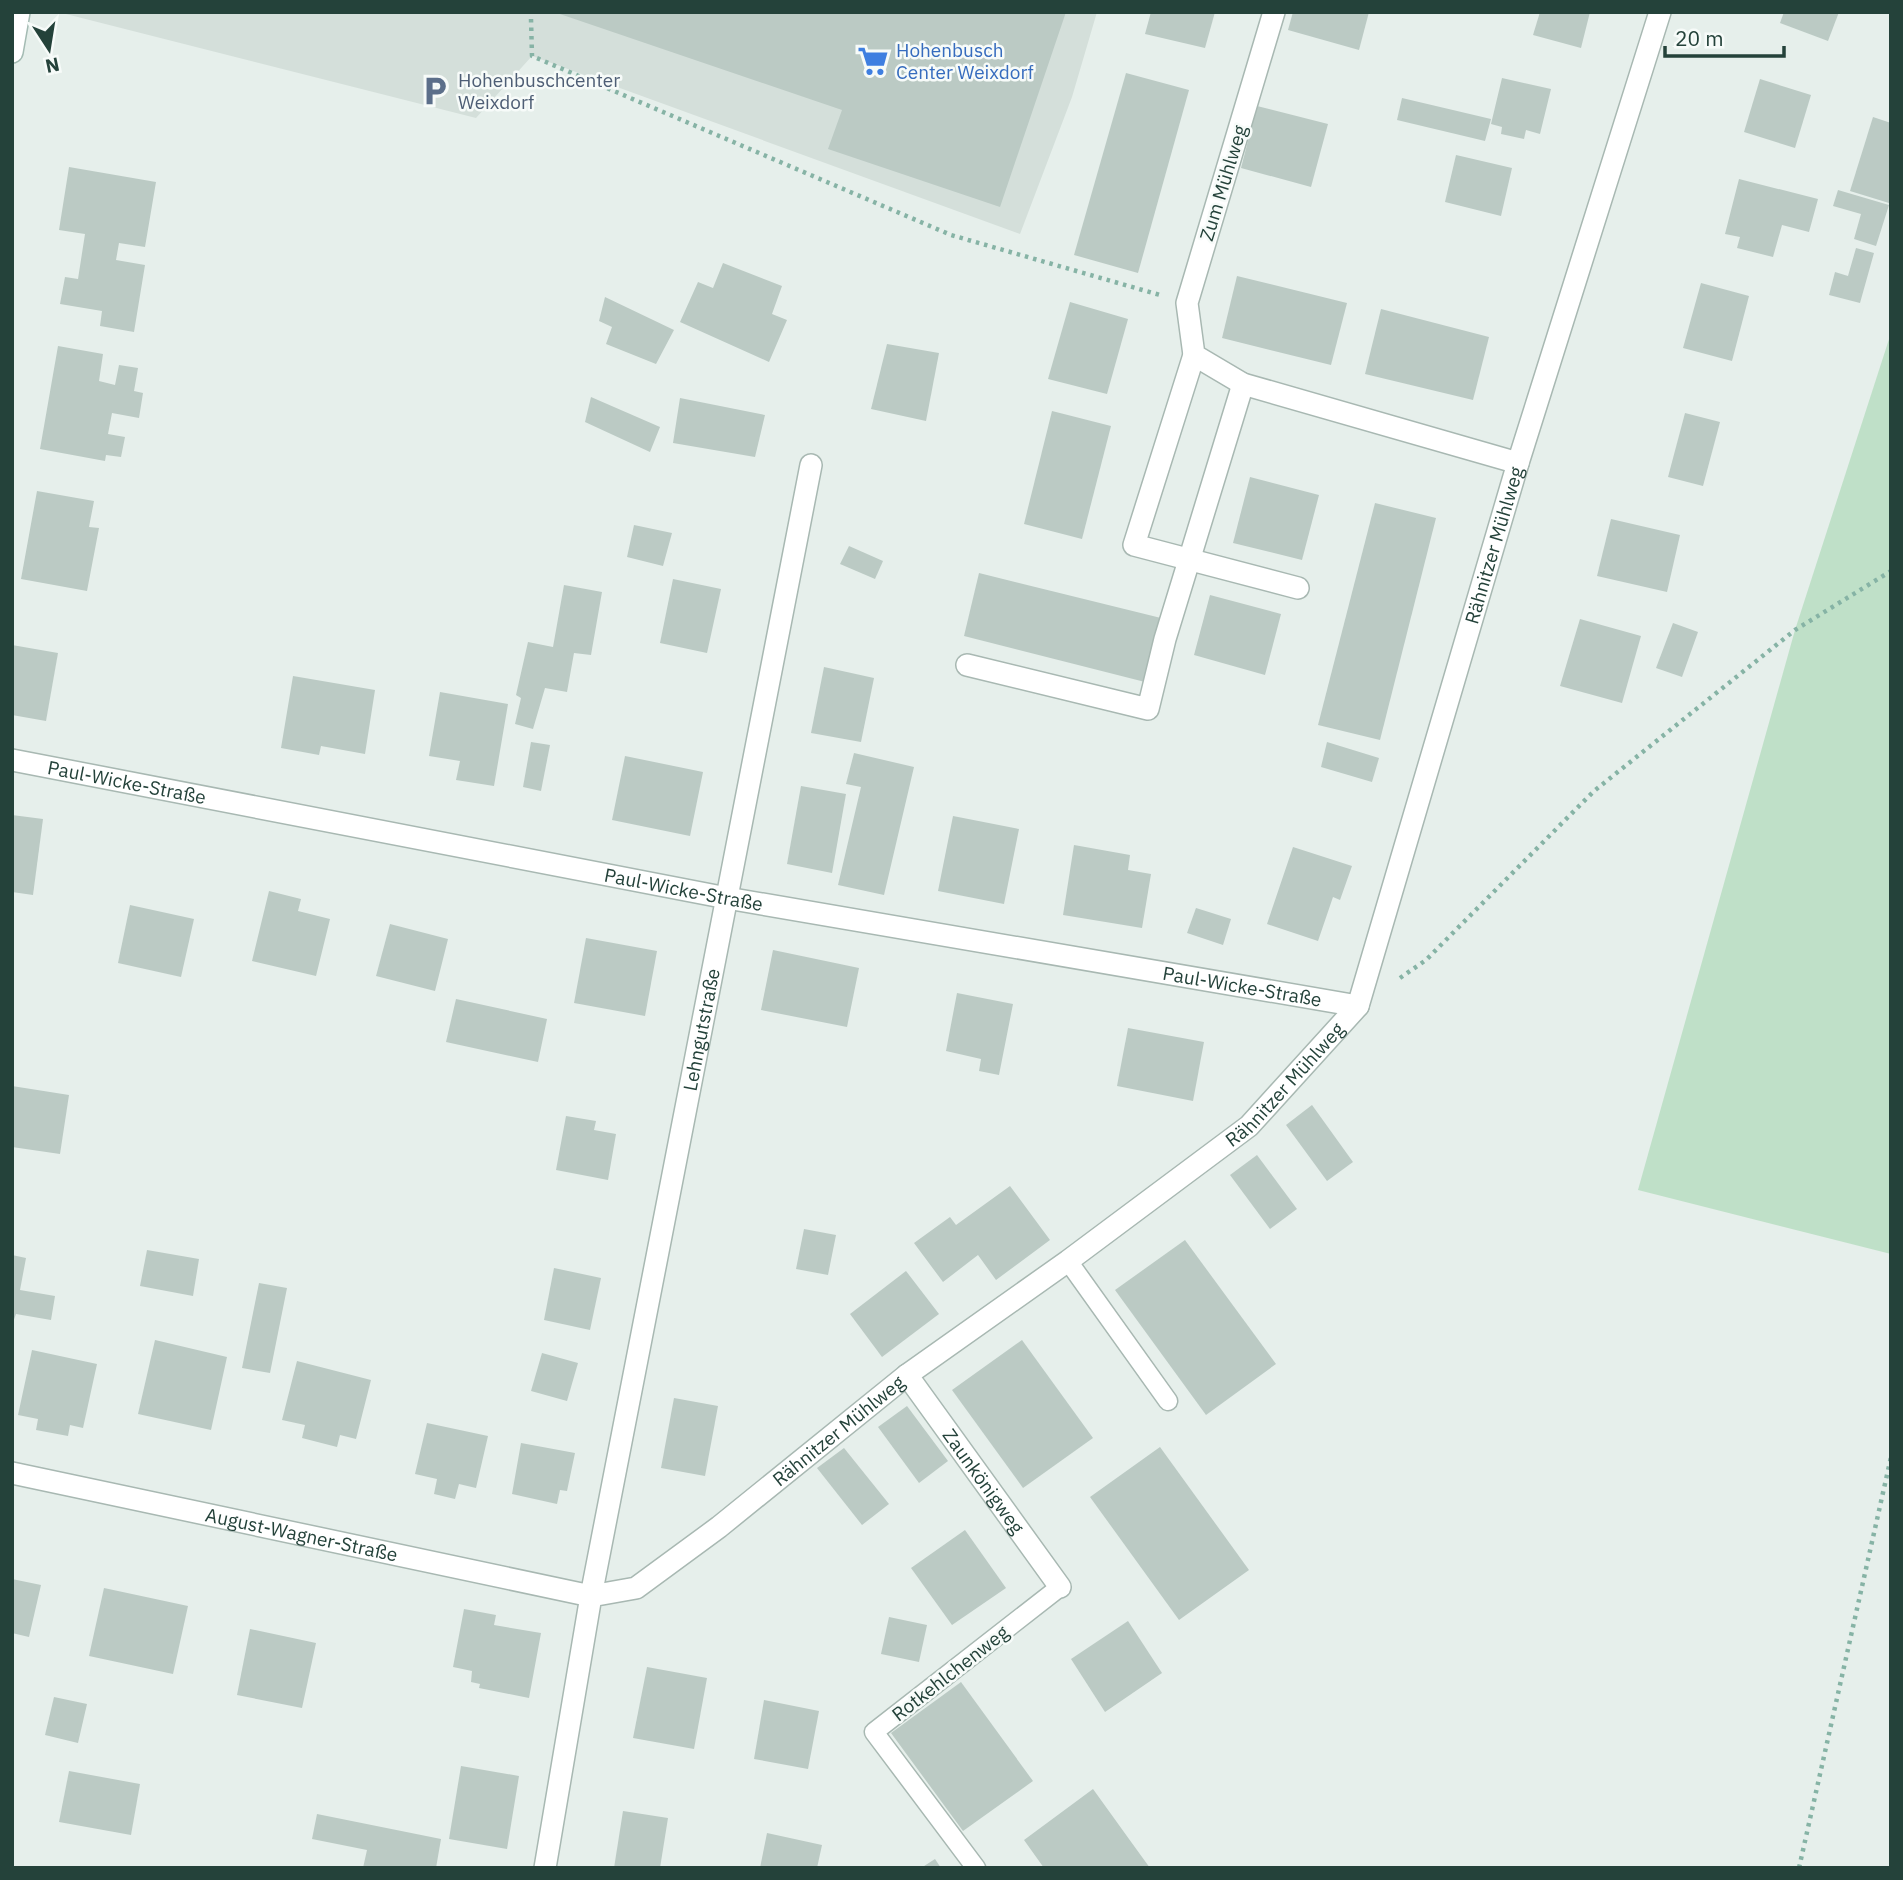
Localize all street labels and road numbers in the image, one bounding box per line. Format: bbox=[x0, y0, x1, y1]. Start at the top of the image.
street label: Zum Mühlweg bbox=[1194, 122, 1252, 244]
street label: Rähnitzer Mühlweg bbox=[1459, 464, 1528, 627]
street label: Paul-Wicke-Straße bbox=[46, 755, 208, 809]
street label: Paul-Wicke-Straße bbox=[602, 863, 765, 916]
street label: Paul-Wicke-Straße bbox=[1161, 961, 1324, 1012]
street label: Lehngutstraße bbox=[678, 966, 725, 1093]
street label: Rähnitzer Mühlweg bbox=[1220, 1017, 1349, 1152]
street label: Rähnitzer Mühlweg bbox=[767, 1370, 909, 1491]
street label: Zaunkönigweg bbox=[938, 1424, 1030, 1538]
street label: August-Wagner-Straße bbox=[203, 1502, 400, 1567]
street label: Rotkehlchenweg bbox=[887, 1620, 1013, 1726]

